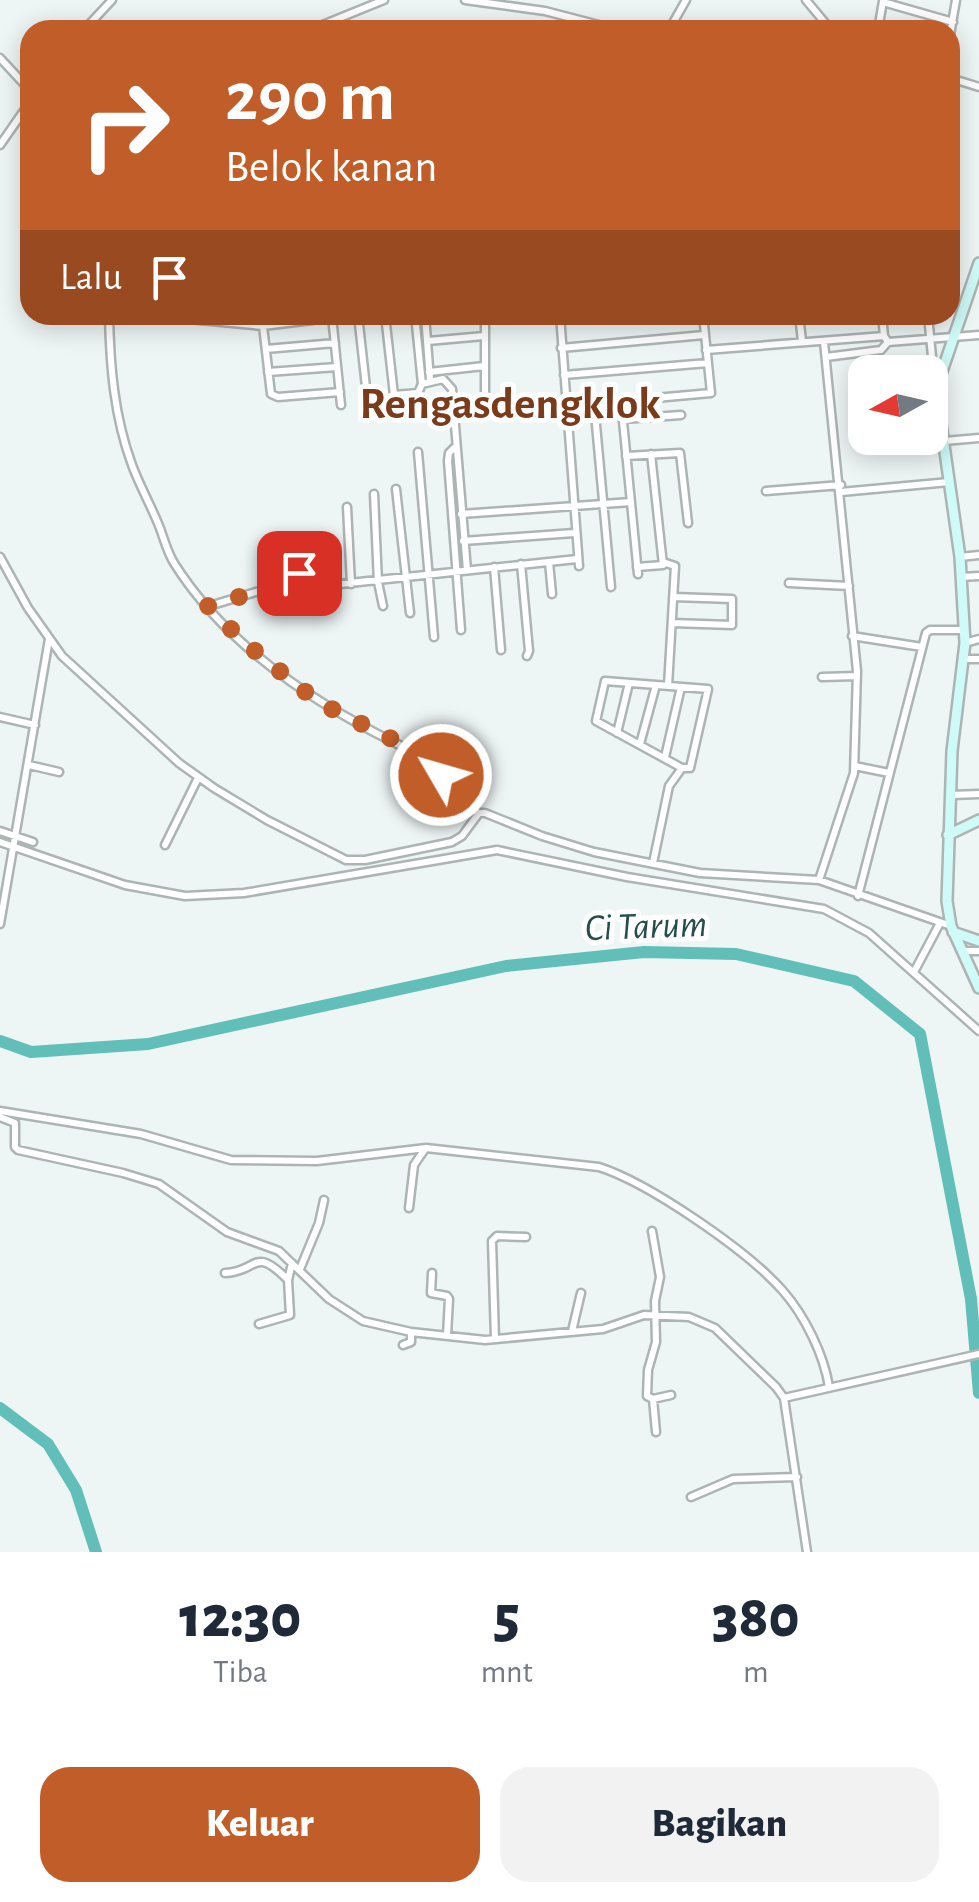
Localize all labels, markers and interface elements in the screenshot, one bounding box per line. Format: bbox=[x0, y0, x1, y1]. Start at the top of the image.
icon: right bbox=[60, 60, 190, 190]
text: 290 m bbox=[225, 63, 395, 133]
text: Belok kanan bbox=[225, 145, 437, 190]
icon: arrive bbox=[142, 250, 197, 305]
text: Lalu bbox=[60, 259, 122, 297]
north arrow bbox=[848, 355, 948, 455]
map controls bbox=[848, 355, 948, 455]
district label: Rengasdengklok bbox=[360, 382, 660, 427]
pin bbox=[257, 531, 342, 616]
icon: arrive bbox=[272, 546, 327, 601]
position arrow bbox=[389, 723, 493, 827]
water label: Ci Tarum bbox=[584, 906, 708, 948]
text: 12:30 bbox=[179, 1588, 301, 1648]
text: 5 bbox=[494, 1588, 520, 1648]
text: 380 bbox=[712, 1588, 800, 1648]
text: Tiba bbox=[213, 1656, 268, 1688]
text: mnt bbox=[481, 1656, 533, 1688]
text: m bbox=[743, 1656, 769, 1688]
button: Keluar bbox=[40, 1767, 480, 1882]
button: Bagikan bbox=[500, 1767, 939, 1882]

